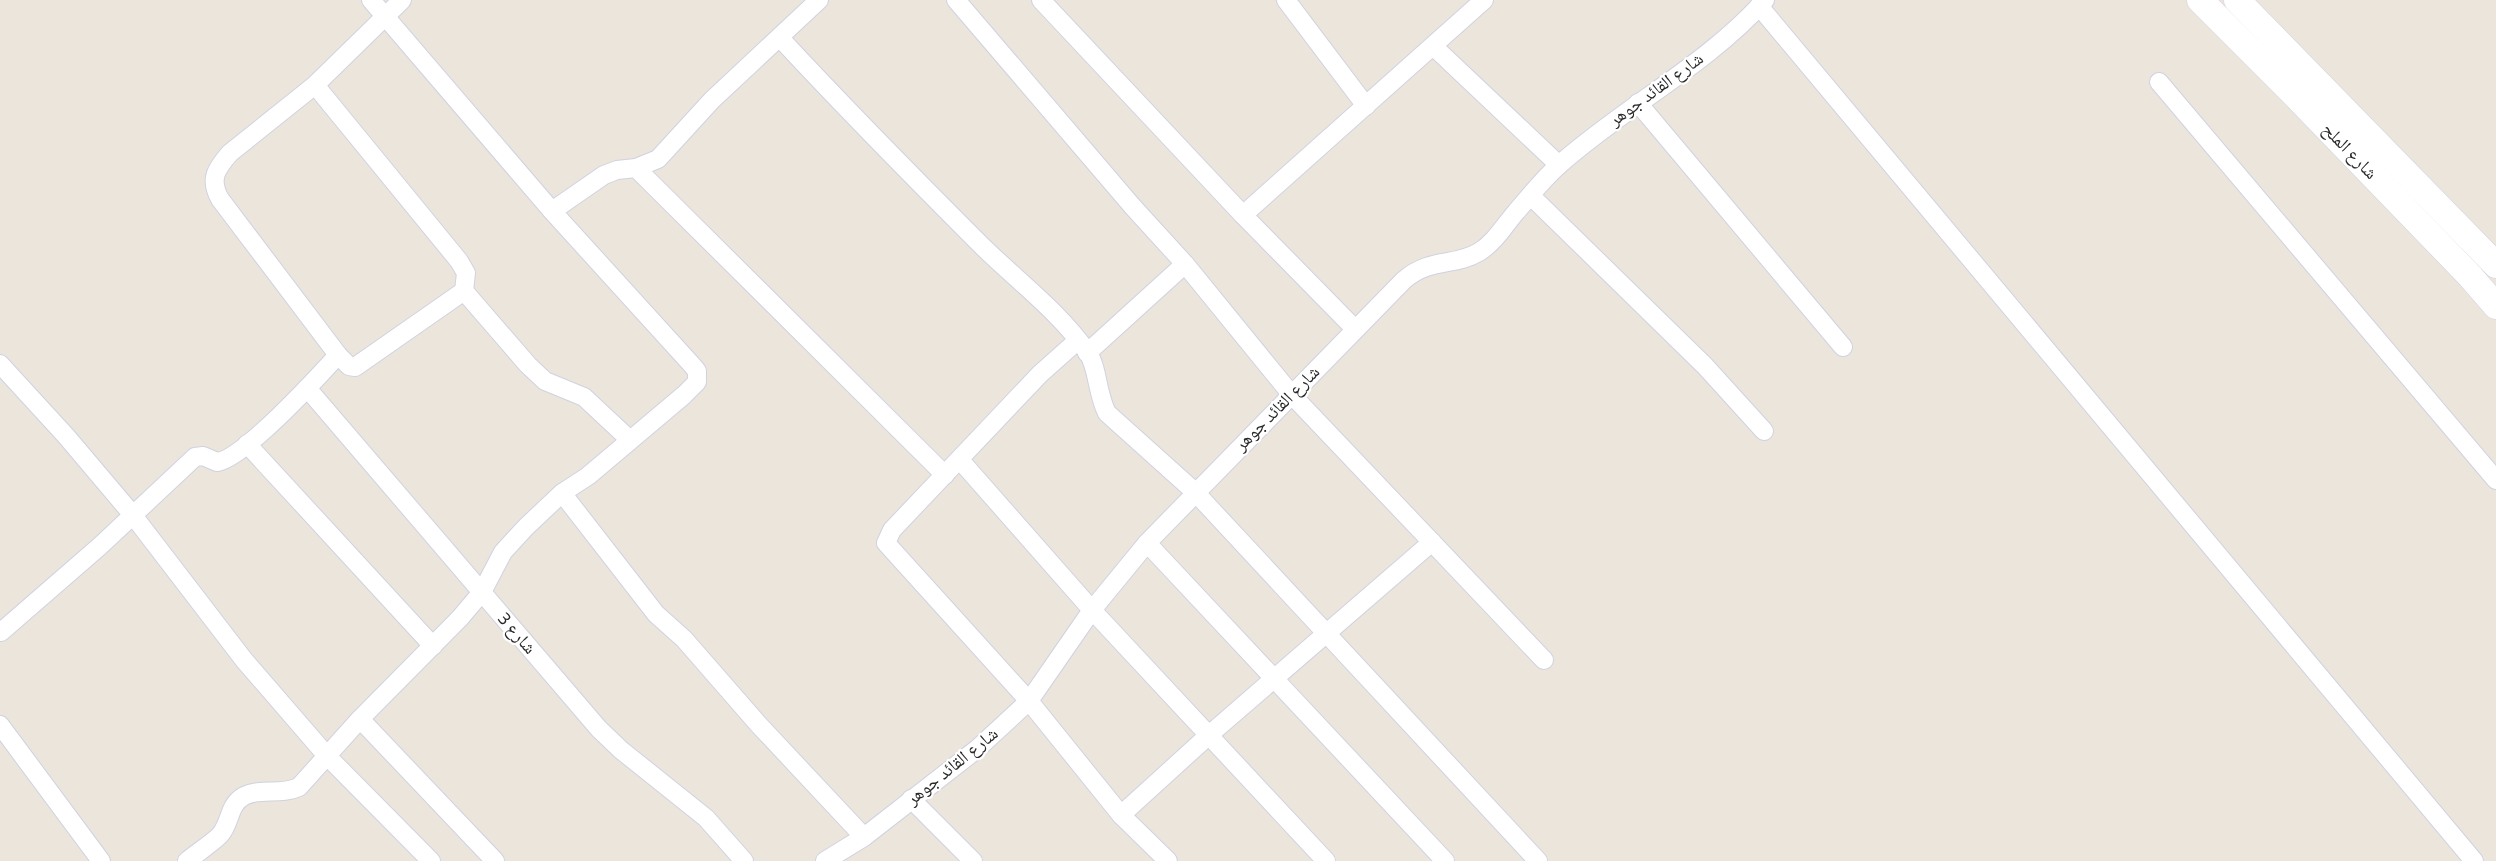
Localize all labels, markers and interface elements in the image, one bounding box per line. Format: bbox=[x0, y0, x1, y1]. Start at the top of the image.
street label: شارع القائد جوهر bbox=[1602, 45, 1709, 133]
street label: شارع الملح bbox=[2316, 116, 2384, 185]
street label: شارع القائد جوهر bbox=[1227, 359, 1326, 457]
street label: شارع 3 bbox=[491, 606, 543, 660]
street label: شارع القائد جوهر bbox=[899, 720, 1004, 812]

